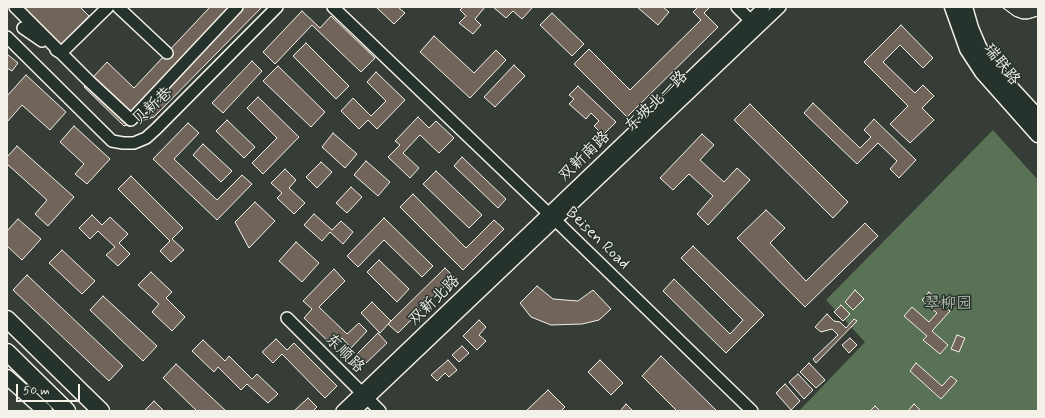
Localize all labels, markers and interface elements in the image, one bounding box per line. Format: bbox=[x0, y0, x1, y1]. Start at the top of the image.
street label: 瑞联路 bbox=[979, 40, 1023, 90]
street label: 东坡北一路 bbox=[622, 67, 692, 137]
street label: 贝新巷 bbox=[129, 84, 177, 130]
street label: 双新南路 bbox=[555, 128, 615, 186]
street label: Beisen Road bbox=[561, 204, 633, 274]
street label: 双新北路 bbox=[405, 272, 465, 330]
park label: 翠柳园 bbox=[924, 295, 972, 315]
street label: 东顺路 bbox=[320, 330, 368, 378]
scale bar bbox=[18, 376, 82, 402]
text: 50 m bbox=[23, 383, 50, 399]

